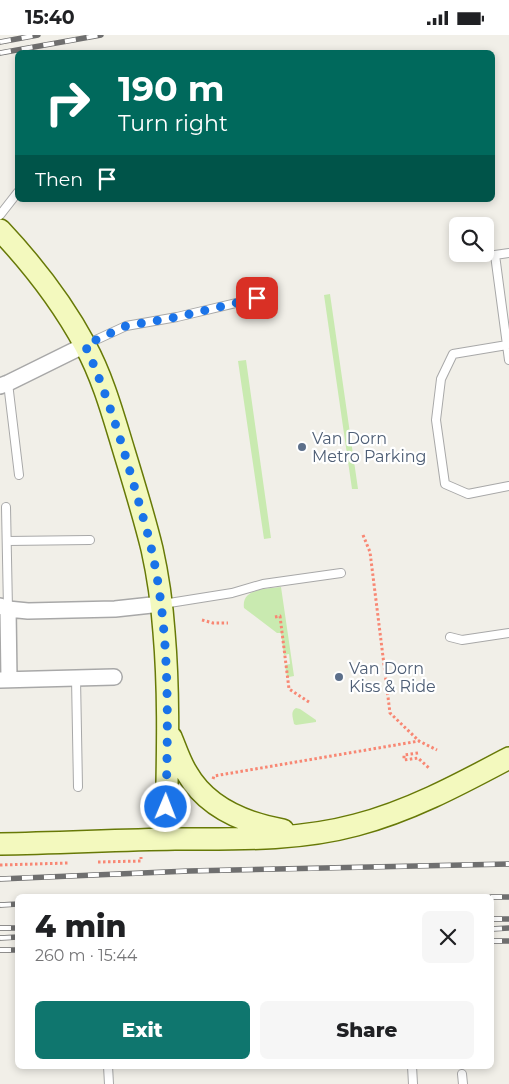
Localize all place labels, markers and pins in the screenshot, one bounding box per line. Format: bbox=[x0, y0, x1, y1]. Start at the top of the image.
pin bbox=[236, 277, 278, 319]
place label: Van Dorn Metro Parking bbox=[312, 429, 427, 466]
marker: Van Dorn Metro Parking bbox=[296, 441, 308, 453]
place label: Van Dorn Kiss & Ride bbox=[349, 659, 436, 696]
marker: Van Dorn Kiss & Ride bbox=[333, 671, 345, 683]

